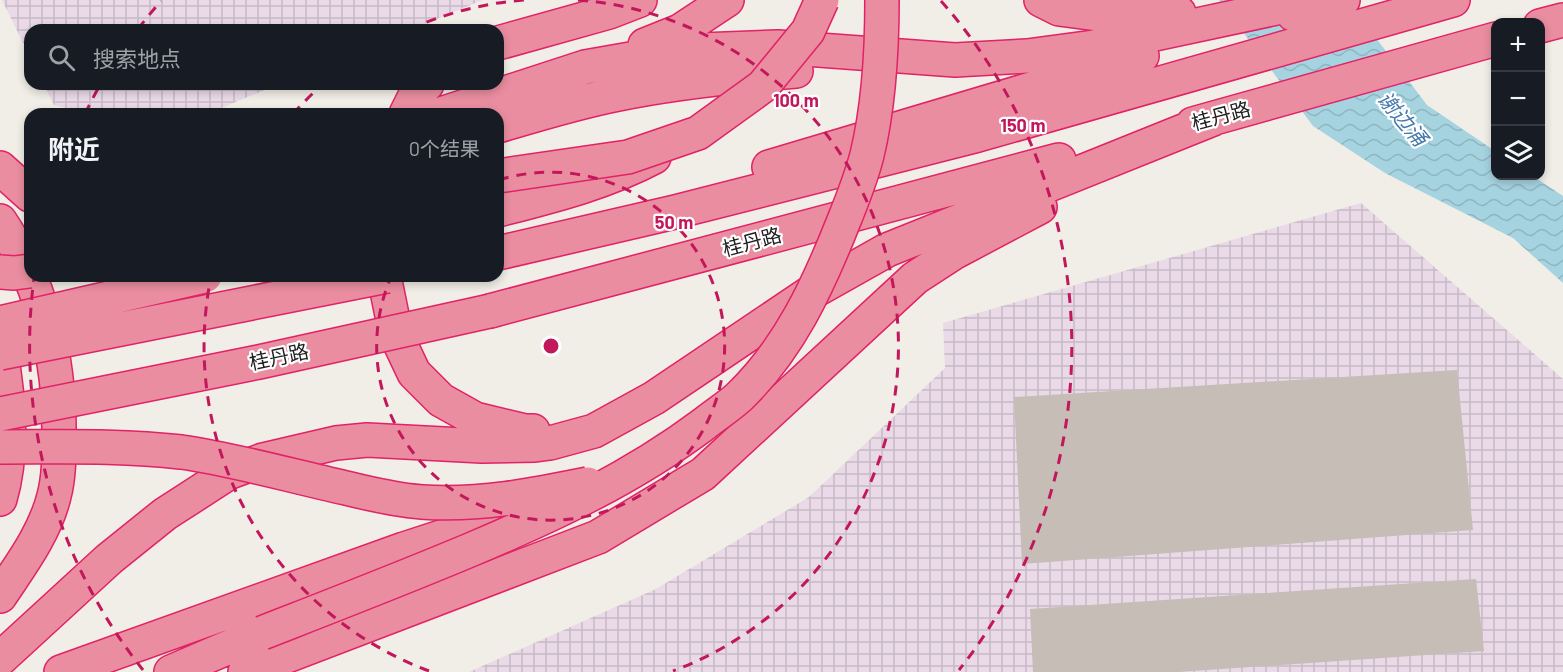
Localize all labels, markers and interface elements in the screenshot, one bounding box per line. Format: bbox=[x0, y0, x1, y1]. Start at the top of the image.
map controls bbox=[1491, 18, 1545, 180]
button: + bbox=[1491, 18, 1545, 72]
search box bbox=[24, 24, 504, 90]
icon: search bbox=[45, 41, 78, 74]
text: 搜索地点 bbox=[93, 45, 181, 71]
button: − bbox=[1491, 72, 1545, 126]
water label: 谢边涌 bbox=[1373, 86, 1434, 152]
text: 100 m bbox=[773, 89, 819, 111]
street label: 桂丹路 bbox=[1189, 96, 1253, 134]
text: 150 m bbox=[1001, 114, 1045, 136]
button: layers bbox=[1491, 126, 1545, 180]
text: 附近 bbox=[48, 133, 100, 164]
text: 0个结果 bbox=[409, 136, 480, 160]
text: 50 m bbox=[655, 211, 693, 233]
street label: 桂丹路 bbox=[720, 222, 784, 260]
centre of rings bbox=[541, 336, 561, 356]
street label: 桂丹路 bbox=[247, 338, 311, 374]

